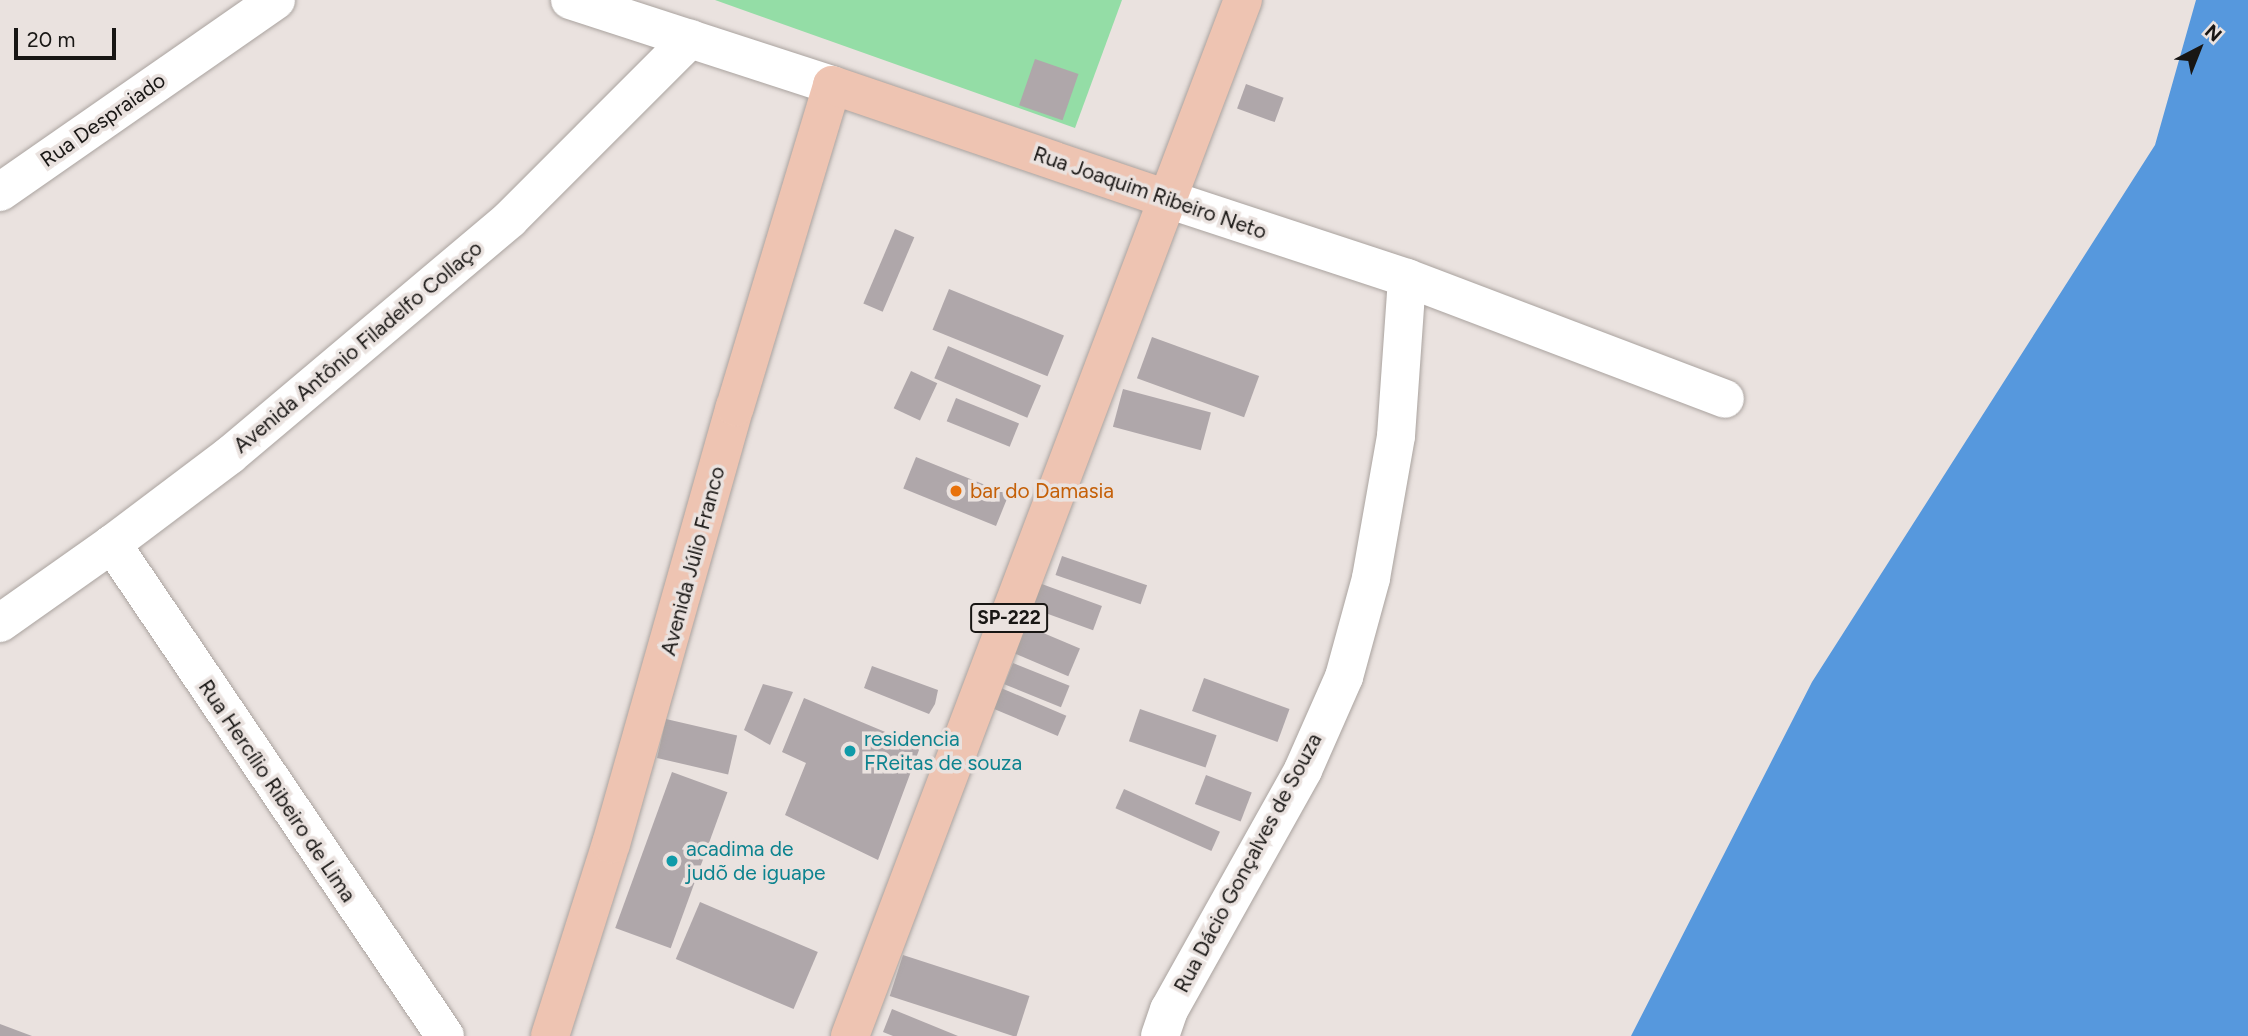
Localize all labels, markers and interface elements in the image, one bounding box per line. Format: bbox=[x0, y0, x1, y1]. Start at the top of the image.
scale bar bbox=[18, 14, 119, 58]
north arrow bbox=[2164, 14, 2234, 84]
text: N bbox=[2200, 20, 2227, 46]
text: 20 m bbox=[27, 27, 75, 52]
street label: Rua Despraiado bbox=[36, 68, 170, 172]
street label: Rua Joaquim Ribeiro Neto bbox=[1030, 141, 1270, 245]
street label: Avenida Antônio Filadelfo Collaço bbox=[229, 236, 487, 458]
street label: Avenida Júlio Franco bbox=[656, 464, 730, 658]
place label: bar do Damasia bbox=[970, 478, 1114, 504]
marker: bar do Damasia bbox=[948, 483, 964, 499]
road number: SP-222 bbox=[969, 603, 1049, 634]
street label: Rua Hercílio Ribeiro de Lima bbox=[193, 675, 361, 907]
place label: residencia FReitas de souza bbox=[864, 726, 1022, 776]
street label: Rua Dácio Gonçalves de Souza bbox=[1169, 729, 1327, 997]
marker: residencia FReitas de souza bbox=[842, 743, 858, 759]
place label: acadima de judõ de iguape bbox=[686, 836, 826, 886]
marker: acadima de judõ de iguape bbox=[664, 853, 680, 869]

